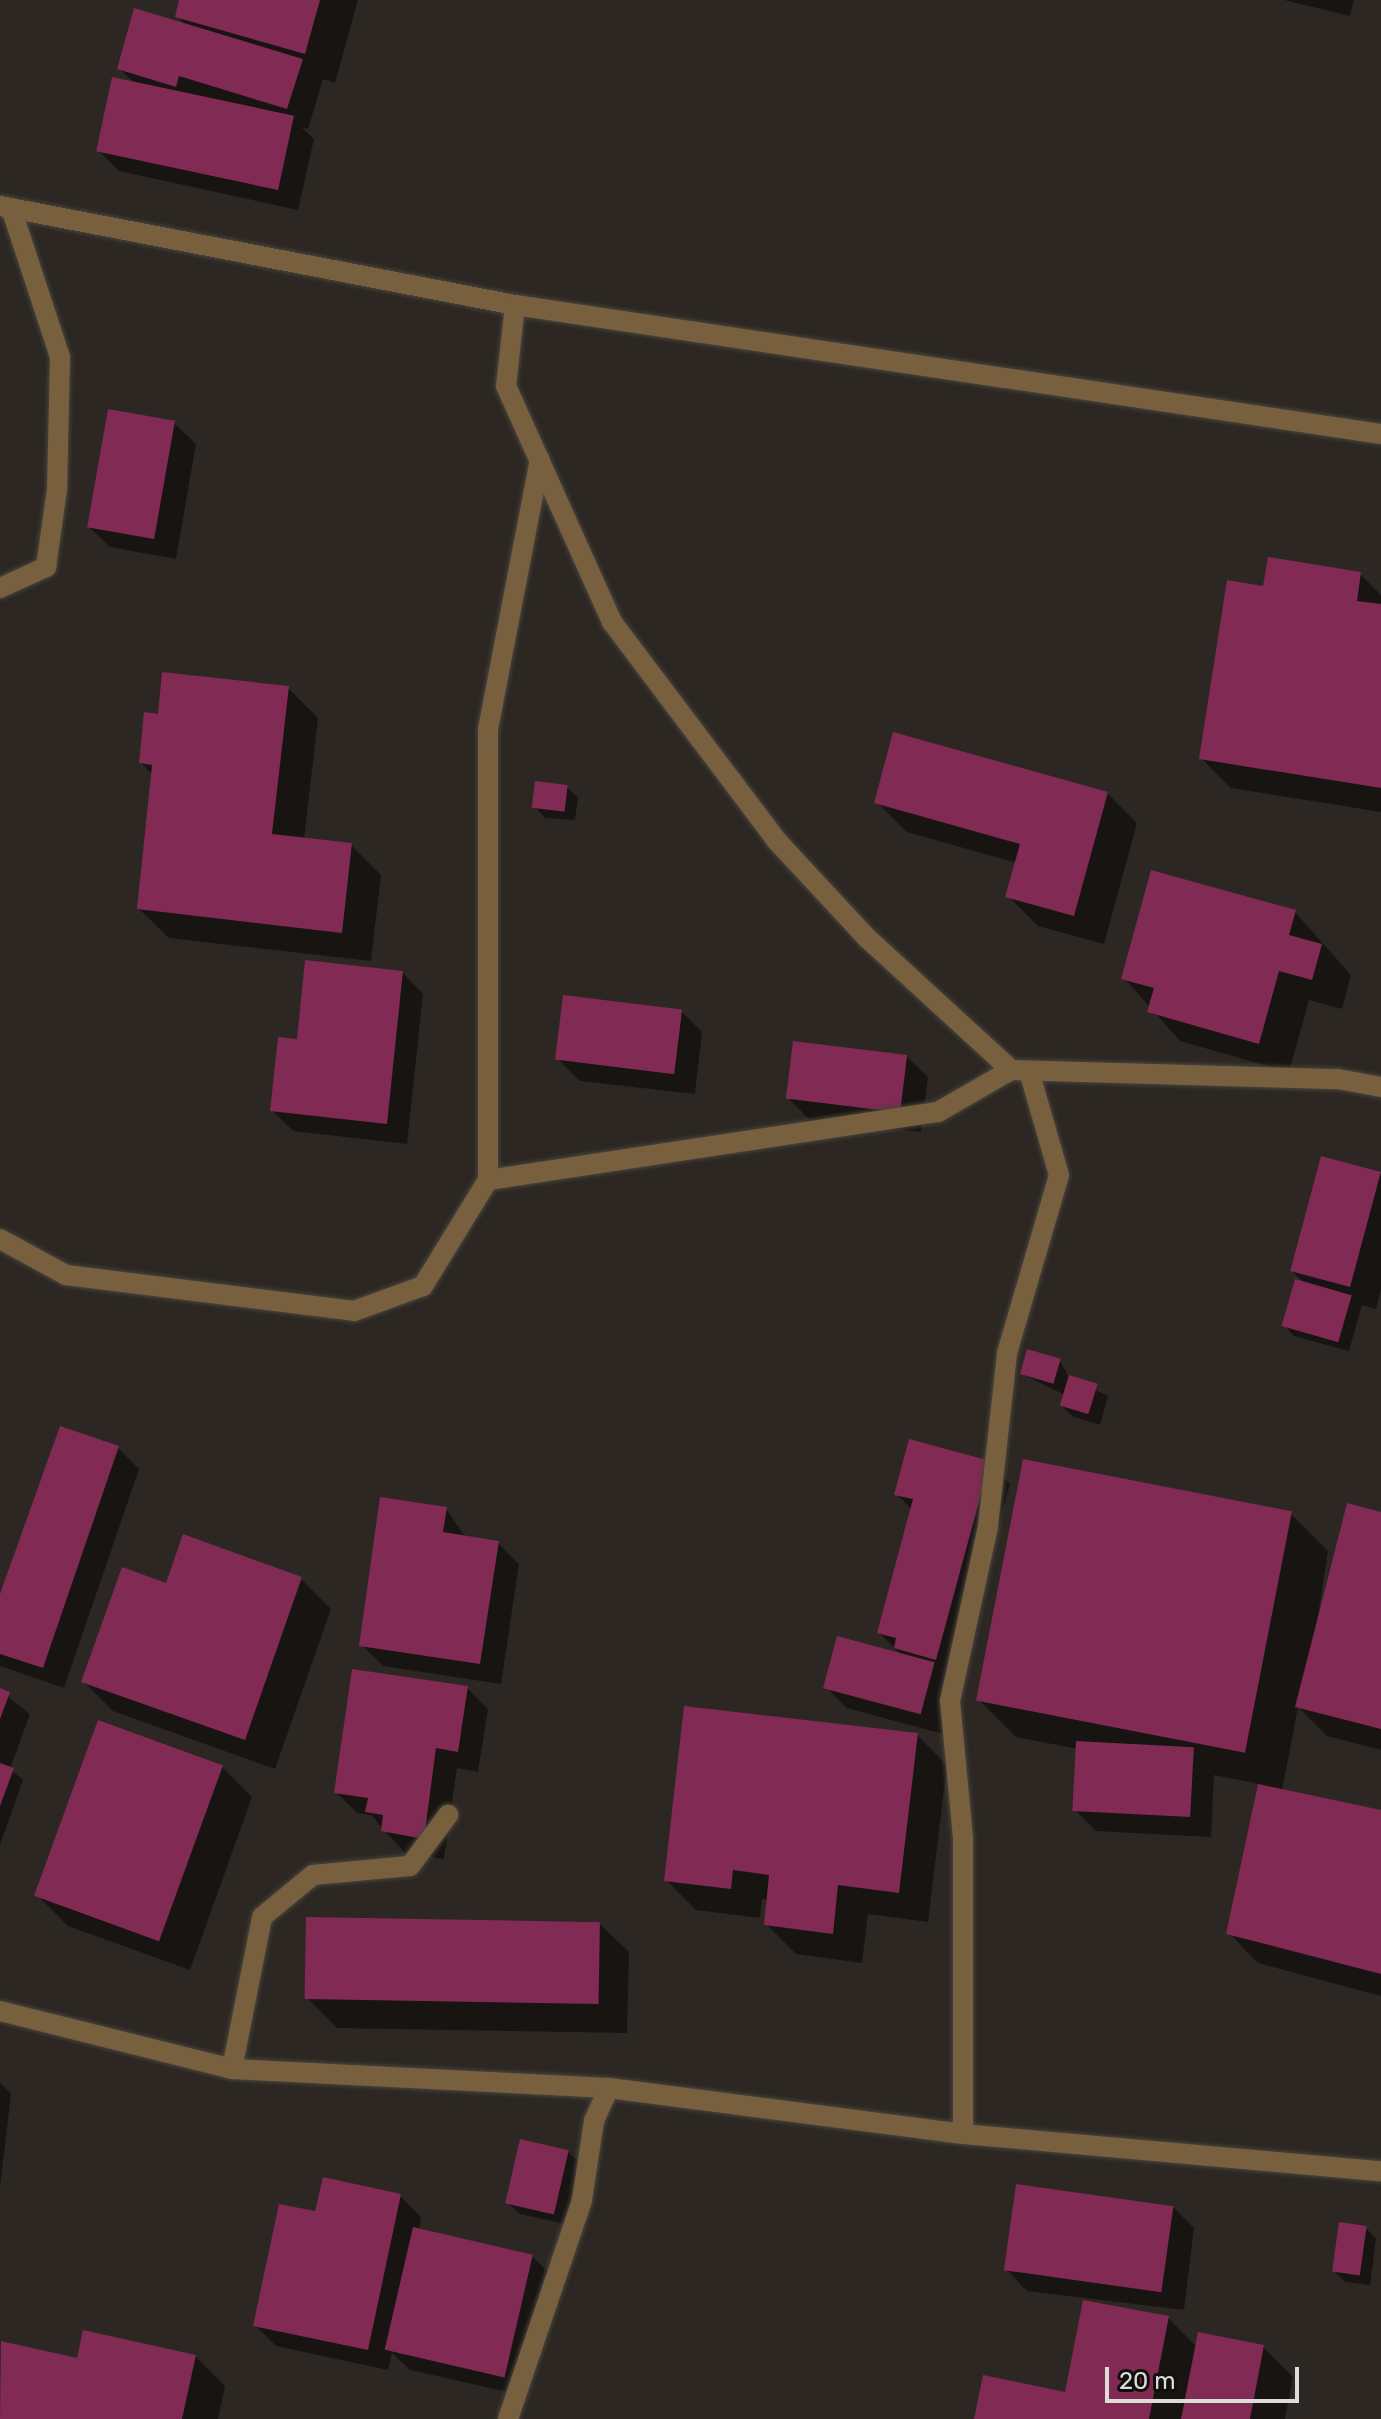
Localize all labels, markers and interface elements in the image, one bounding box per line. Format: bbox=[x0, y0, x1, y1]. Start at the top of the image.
scale bar bbox=[1109, 2351, 1303, 2401]
text: 20 m bbox=[1119, 2367, 1176, 2395]

